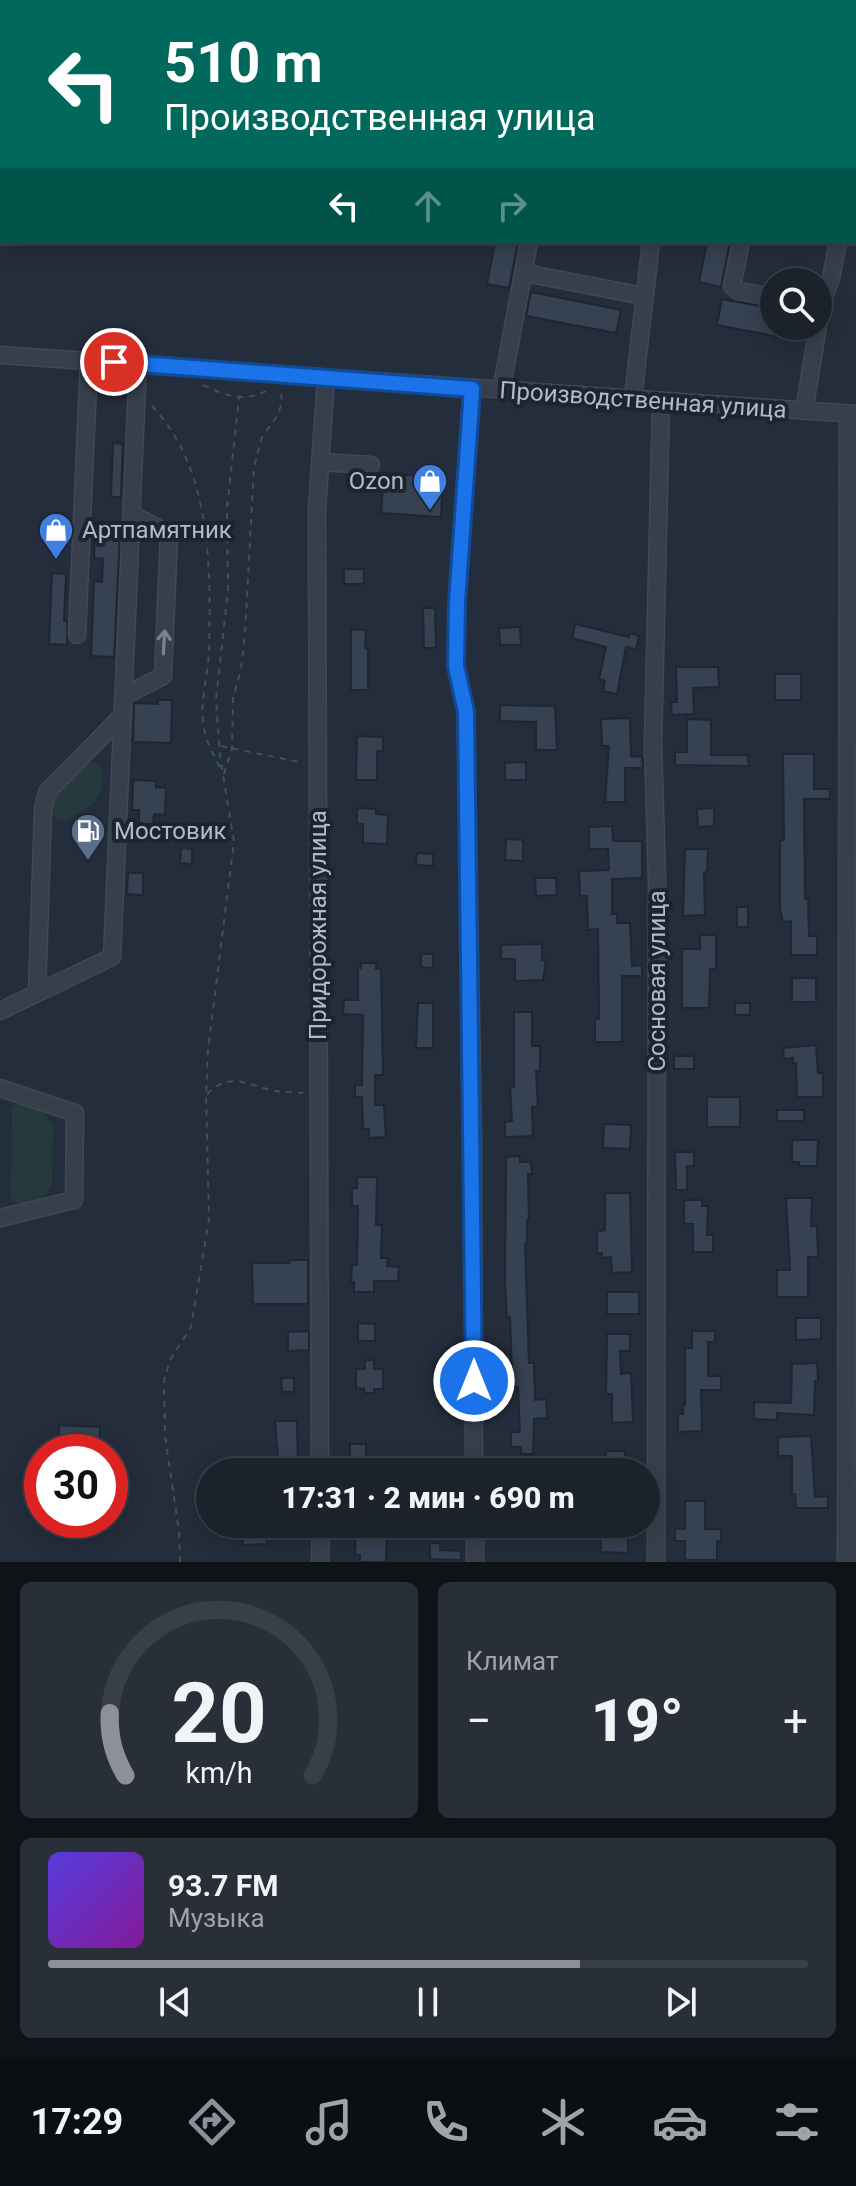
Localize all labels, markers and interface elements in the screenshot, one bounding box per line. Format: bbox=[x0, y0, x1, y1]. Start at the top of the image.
text: 510 m bbox=[164, 30, 323, 96]
icon: left bbox=[32, 32, 136, 136]
text: Производственная улица bbox=[164, 97, 596, 139]
icon: left bbox=[322, 184, 366, 228]
icon: ahead bbox=[406, 184, 450, 228]
icon: right bbox=[490, 184, 534, 228]
map controls bbox=[760, 268, 832, 340]
button: search bbox=[760, 268, 832, 340]
pin bbox=[80, 328, 148, 396]
icon: arrive bbox=[92, 340, 136, 384]
street label: Производственная улица bbox=[499, 376, 787, 424]
shop icon: Ozon bbox=[411, 462, 449, 512]
place label: Ozon bbox=[349, 467, 404, 495]
shop icon: Артпамятник bbox=[37, 511, 75, 561]
place label: Артпамятник bbox=[82, 516, 232, 544]
one-way arrow bbox=[157, 629, 172, 656]
street label: Придорожная улица bbox=[304, 810, 332, 1040]
fuel station icon: Мостовик bbox=[69, 812, 107, 862]
place label: Мостовик bbox=[114, 817, 227, 845]
street label: Сосновая улица bbox=[643, 890, 671, 1072]
position arrow bbox=[432, 1339, 516, 1423]
speed limit sign: 30 bbox=[24, 1434, 128, 1538]
text: 17:31 · 2 мин · 690 m bbox=[281, 1480, 575, 1515]
text: Климат bbox=[466, 1646, 558, 1676]
text: 20 bbox=[171, 1665, 267, 1762]
text: 19° bbox=[591, 1685, 684, 1756]
text: − bbox=[466, 1695, 491, 1747]
text: + bbox=[783, 1695, 808, 1747]
text: km/h bbox=[185, 1756, 253, 1790]
text: 93.7 FM bbox=[168, 1868, 279, 1903]
text: Музыка bbox=[168, 1903, 265, 1933]
icon: previous bbox=[153, 1980, 197, 2024]
icon: pause bbox=[406, 1980, 450, 2024]
icon: next bbox=[659, 1980, 703, 2024]
icon: directions bbox=[184, 2094, 240, 2150]
icon: music bbox=[301, 2094, 357, 2150]
icon: phone bbox=[418, 2094, 474, 2150]
icon: climate bbox=[535, 2094, 591, 2150]
icon: car bbox=[652, 2094, 708, 2150]
icon: filters bbox=[769, 2094, 825, 2150]
text: 17:29 bbox=[31, 2101, 123, 2143]

